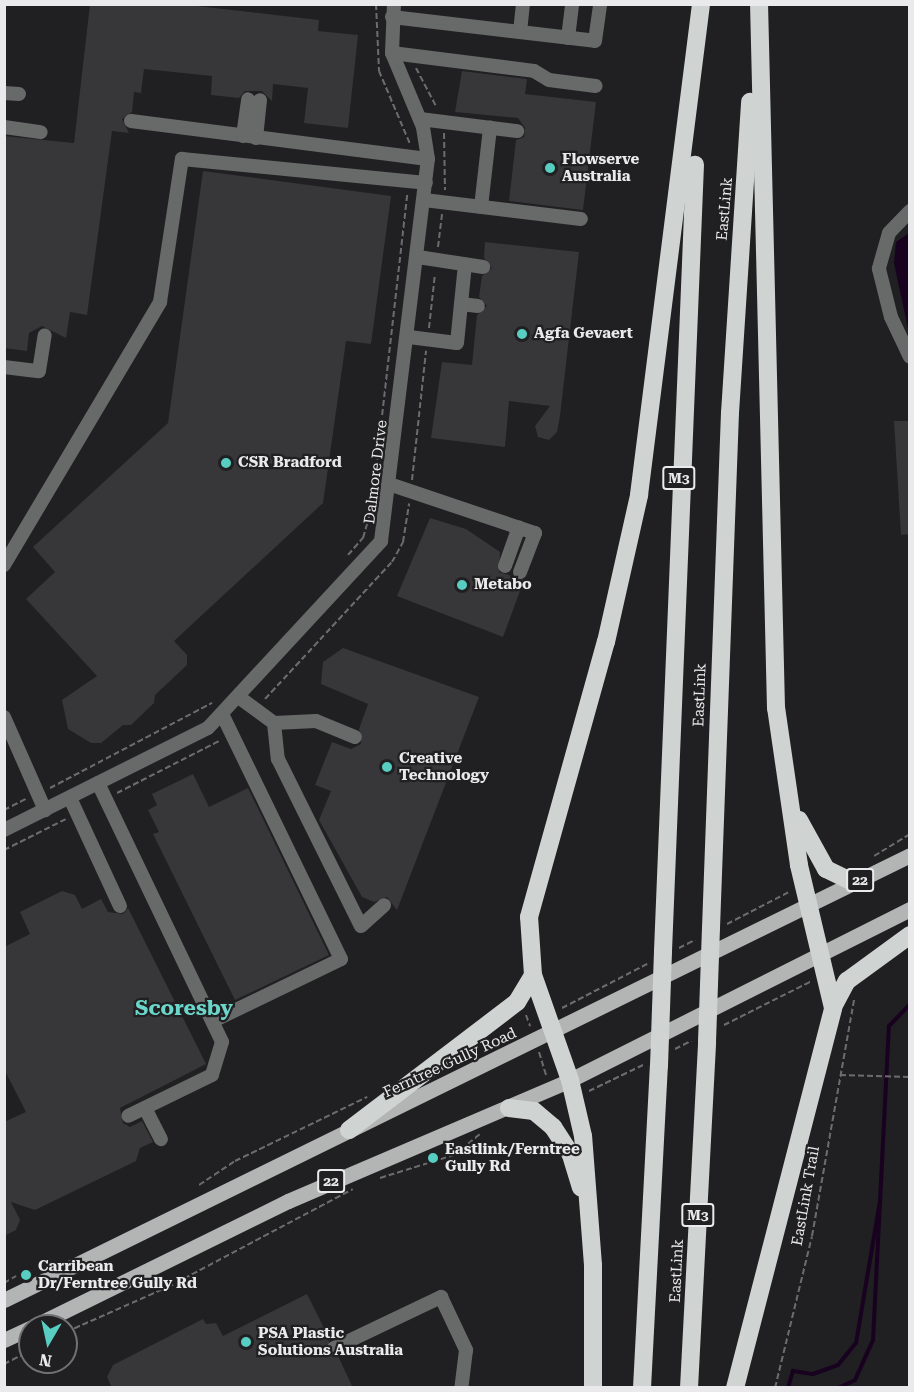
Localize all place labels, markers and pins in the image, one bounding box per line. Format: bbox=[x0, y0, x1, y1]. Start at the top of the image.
place label: Flowserve Australia bbox=[562, 150, 639, 185]
marker: Flowserve Australia bbox=[543, 161, 557, 175]
place label: Agfa Gevaert bbox=[534, 325, 633, 343]
marker: Agfa Gevaert bbox=[515, 327, 529, 341]
place label: CSR Bradford bbox=[238, 454, 342, 472]
marker: CSR Bradford bbox=[219, 456, 233, 470]
place label: Metabo bbox=[474, 576, 532, 594]
marker: Metabo bbox=[455, 578, 469, 592]
place label: Creative Technology bbox=[399, 749, 489, 784]
marker: Creative Technology bbox=[380, 760, 394, 774]
place label: Eastlink/Ferntree Gully Rd bbox=[445, 1140, 580, 1175]
marker: Eastlink/Ferntree Gully Rd bbox=[426, 1151, 440, 1165]
place label: Carribean Dr/Ferntree Gully Rd bbox=[38, 1257, 197, 1292]
marker: Carribean Dr/Ferntree Gully Rd bbox=[19, 1268, 33, 1282]
place label: PSA Plastic Solutions Australia bbox=[258, 1324, 403, 1359]
marker: PSA Plastic Solutions Australia bbox=[239, 1335, 253, 1349]

